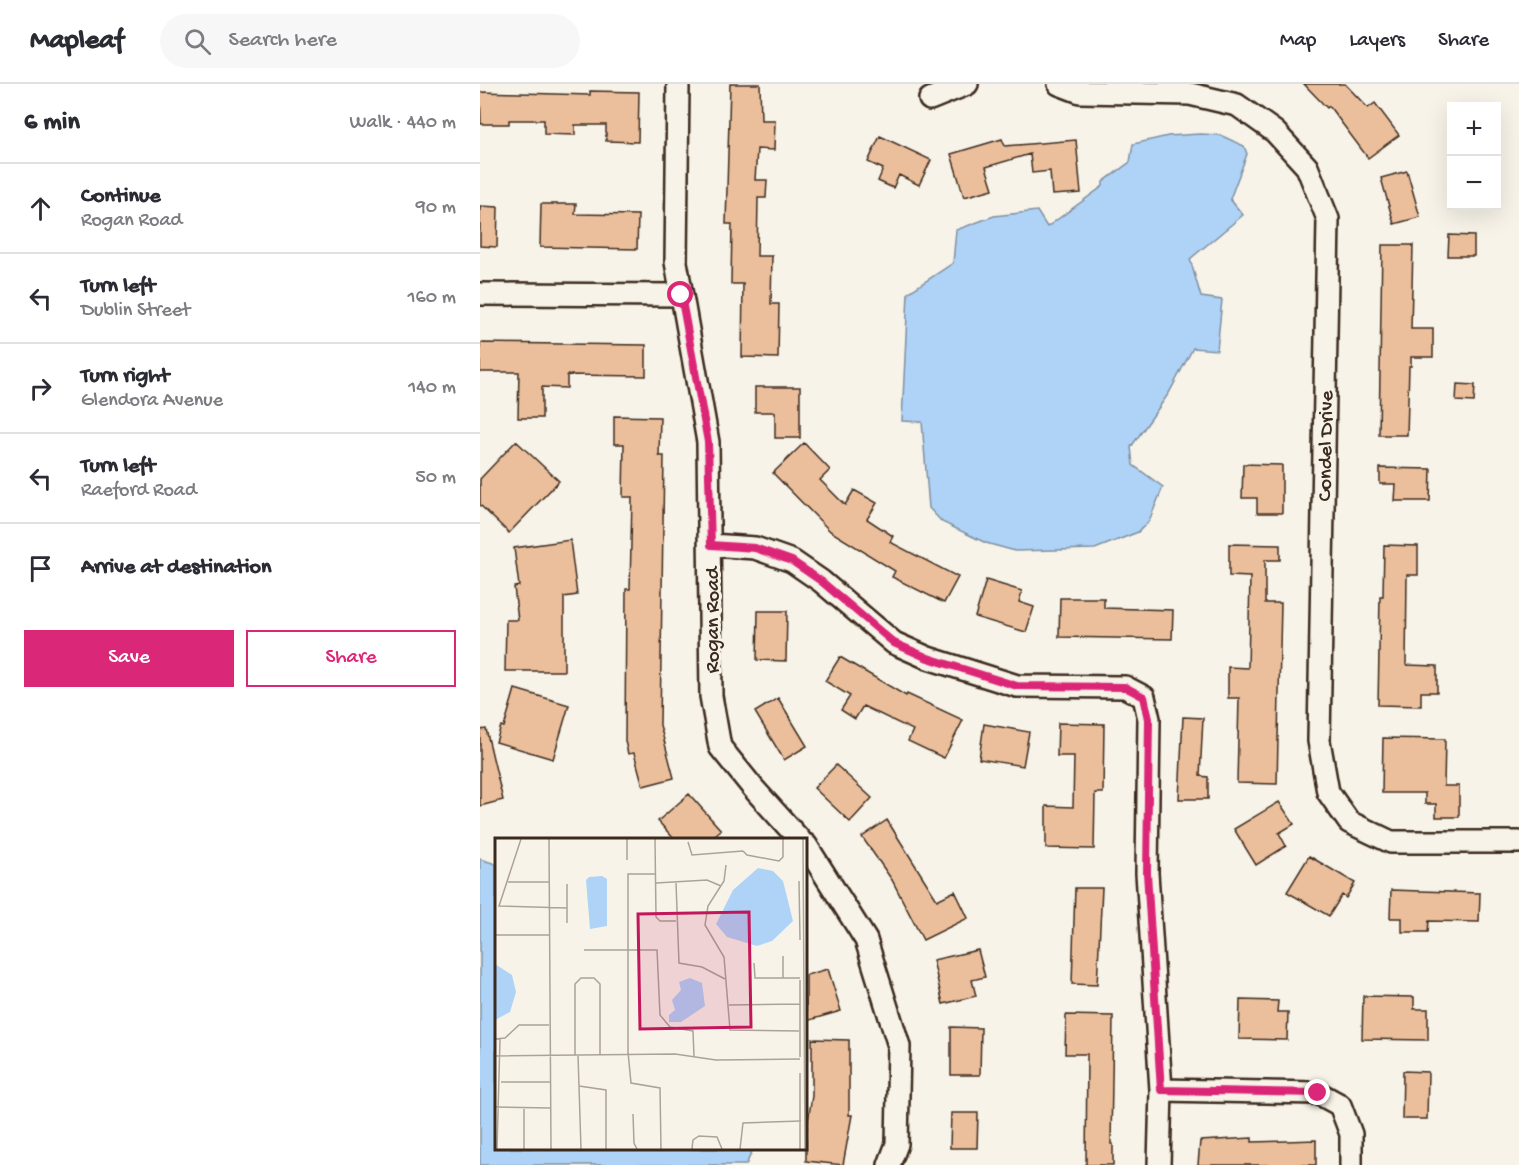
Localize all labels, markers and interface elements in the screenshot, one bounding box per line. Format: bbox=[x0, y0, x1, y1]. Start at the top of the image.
search box bbox=[160, 14, 580, 68]
text: Mapleaf bbox=[30, 25, 124, 58]
icon: search bbox=[181, 25, 214, 58]
text: Search here bbox=[229, 28, 337, 54]
text: Map bbox=[1280, 29, 1316, 54]
text: Layers bbox=[1349, 29, 1405, 54]
text: Share bbox=[1438, 29, 1489, 54]
map controls bbox=[1447, 102, 1501, 210]
button: + bbox=[1447, 102, 1501, 156]
text: 6 min bbox=[24, 108, 80, 139]
text: Walk · 440 m bbox=[350, 112, 456, 135]
button: − bbox=[1447, 156, 1501, 210]
text: Continue bbox=[81, 184, 161, 210]
icon: ahead bbox=[24, 192, 57, 225]
text: 90 m bbox=[416, 197, 456, 220]
text: Rogan Road bbox=[81, 210, 182, 233]
text: Turn left bbox=[81, 274, 155, 300]
route start bbox=[667, 281, 693, 307]
icon: left bbox=[24, 282, 57, 315]
text: 160 m bbox=[407, 287, 456, 310]
text: Dublin Street bbox=[81, 300, 190, 323]
text: Turn right bbox=[81, 364, 169, 390]
icon: right bbox=[24, 372, 57, 405]
text: 140 m bbox=[408, 377, 456, 400]
street label: Condel Drive bbox=[1314, 389, 1341, 502]
text: Glendora Avenue bbox=[81, 390, 223, 413]
text: Turn left bbox=[81, 454, 155, 480]
icon: left bbox=[24, 462, 57, 495]
text: 50 m bbox=[415, 467, 456, 490]
text: Raeford Road bbox=[81, 480, 197, 503]
icon: arrive bbox=[24, 552, 57, 585]
text: Arrive at destination bbox=[81, 555, 271, 581]
street label: Rogan Road bbox=[702, 565, 727, 673]
button: Save bbox=[24, 630, 234, 687]
button: Share bbox=[246, 630, 456, 687]
inset map bbox=[495, 838, 807, 1150]
route end bbox=[1304, 1079, 1330, 1105]

